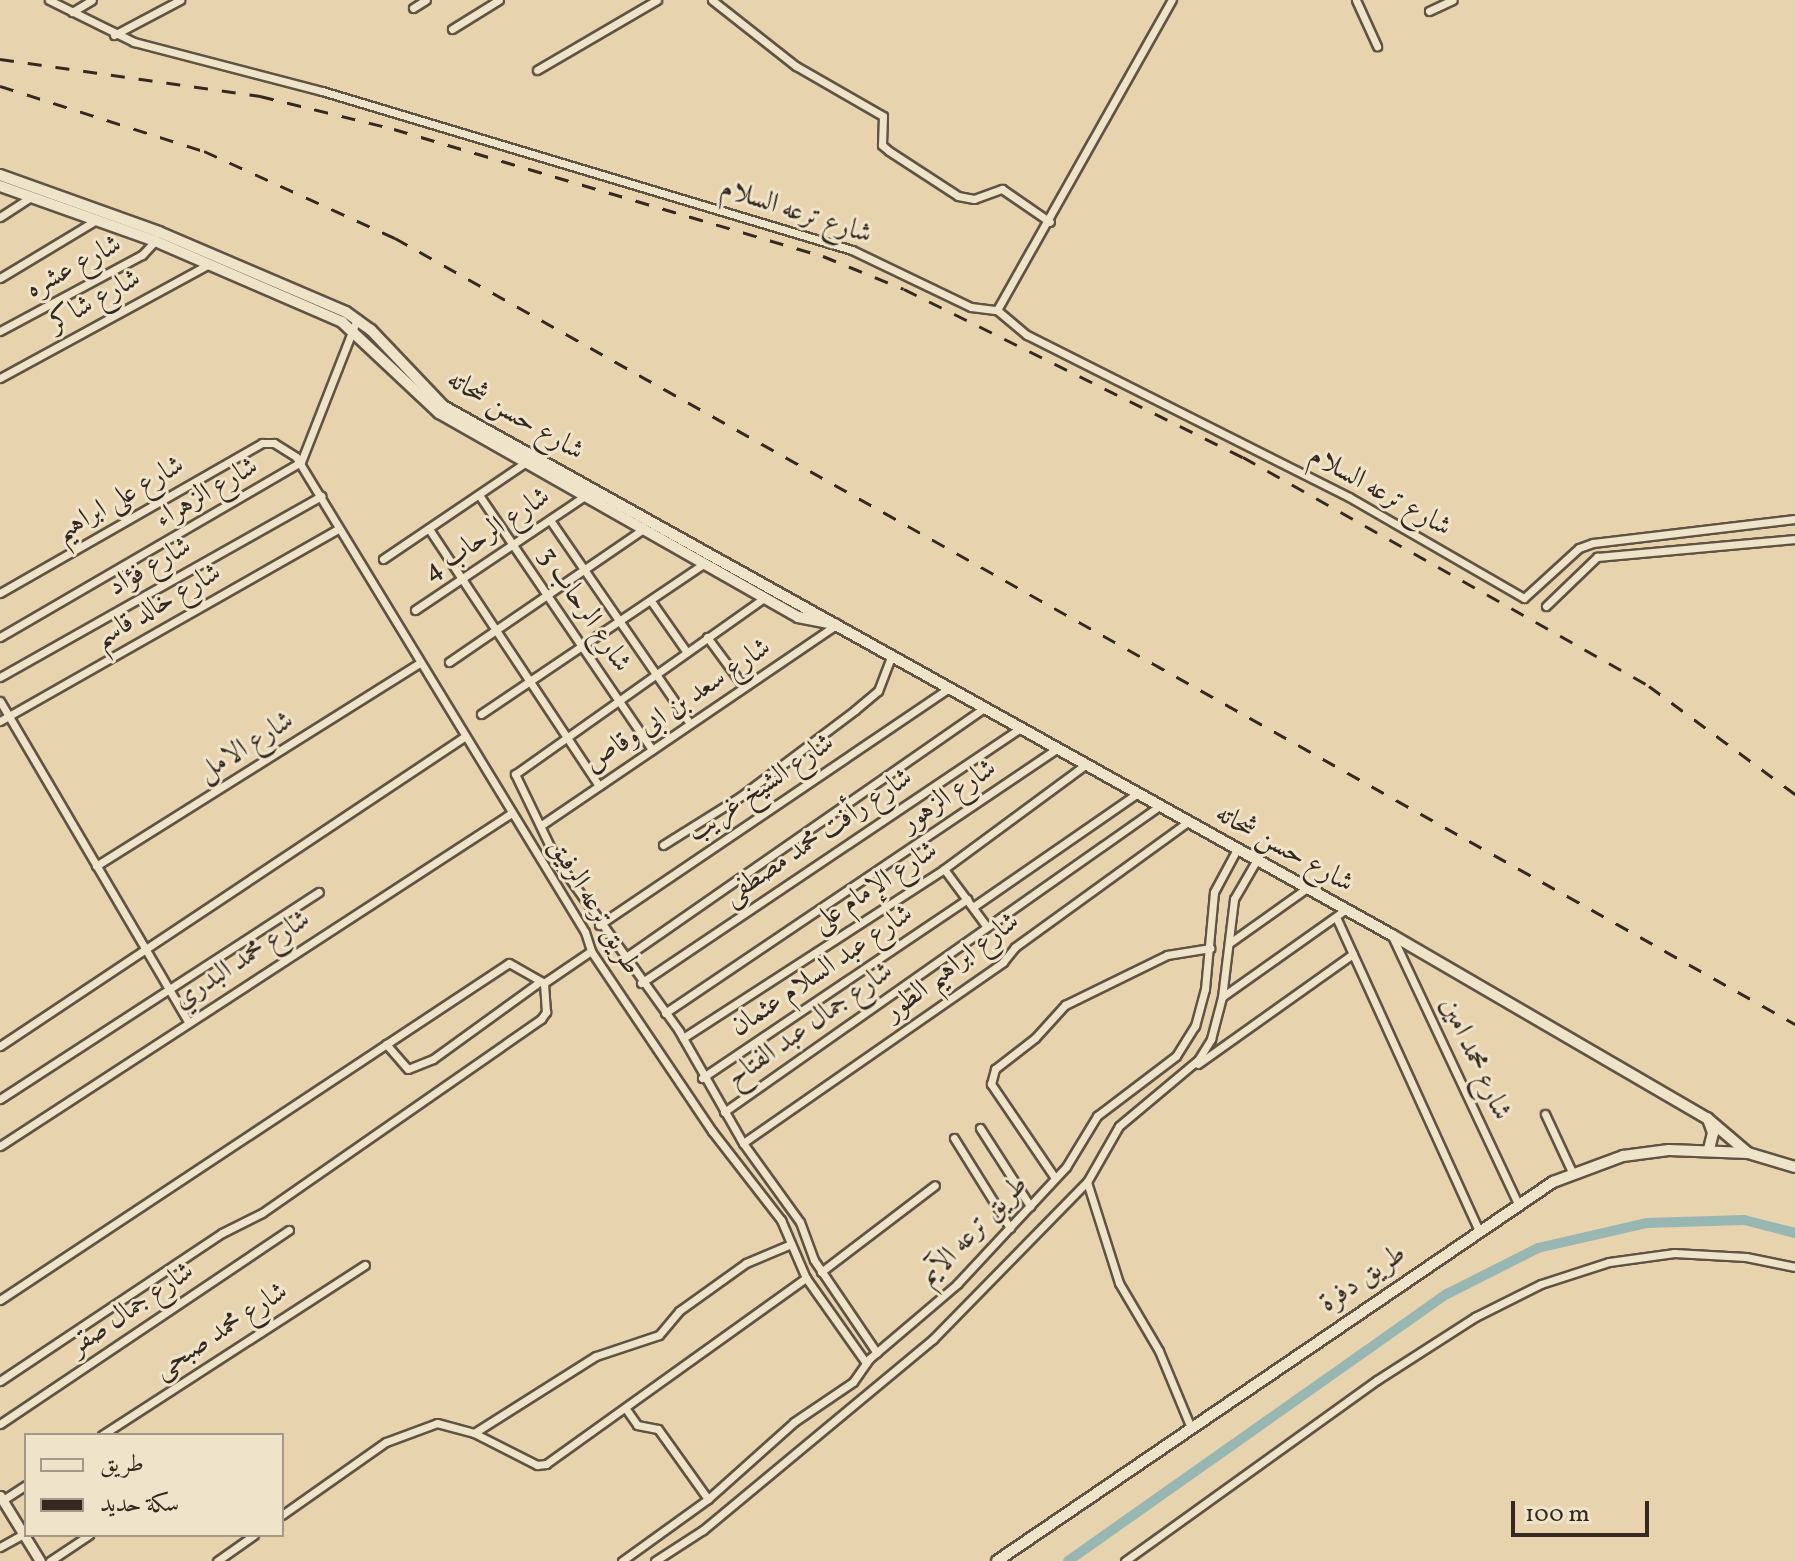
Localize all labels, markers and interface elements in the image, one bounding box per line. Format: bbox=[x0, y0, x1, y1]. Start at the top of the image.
street label: شارع ترعه السلام bbox=[716, 172, 876, 252]
street label: شارع عشره bbox=[20, 228, 128, 306]
street label: شارع شاكر bbox=[43, 262, 147, 340]
street label: شارع حسن شحاته bbox=[440, 363, 590, 469]
street label: شارع ترعه السلام bbox=[1303, 439, 1457, 545]
street label: شارع على ابراهيم bbox=[50, 449, 190, 549]
street label: شارع الزهراء bbox=[149, 450, 265, 536]
street label: شارع الرحاب 4 bbox=[417, 480, 557, 590]
street label: شارع فؤاد bbox=[102, 530, 198, 604]
street label: شارع الرحاب 3 bbox=[530, 541, 638, 679]
street label: شارع خالد قاسم bbox=[89, 556, 227, 656]
street label: شارع سعد بن ابى وقاص bbox=[578, 631, 778, 781]
street label: شارع الامل bbox=[192, 704, 300, 790]
street label: شارع الشيخ غريب bbox=[681, 726, 841, 850]
street label: شارع الزهور bbox=[895, 752, 1003, 840]
street label: شارع رأفت محمد مصطفى bbox=[717, 761, 919, 913]
street label: شارع حسن شحاته bbox=[1209, 797, 1359, 901]
street label: طريق ترعه الرفيق bbox=[540, 833, 648, 981]
street label: شارع الإمام على bbox=[806, 834, 944, 940]
street label: شارع عبد السلام عثمان bbox=[724, 897, 920, 1045]
street label: شارع محمد البدري bbox=[167, 903, 317, 1017]
street label: شارع ابراهيم الطور bbox=[878, 905, 1026, 1029]
street label: شارع جمال عبد الفتاح bbox=[720, 955, 900, 1095]
street label: شارع محمد امين bbox=[1432, 992, 1518, 1126]
street label: طريق ترعه الآيم bbox=[913, 1168, 1035, 1294]
street label: طريق دفرة bbox=[1313, 1237, 1413, 1321]
street label: شارع جمال صقر bbox=[63, 1255, 201, 1363]
street label: شارع محمد صبحى bbox=[148, 1275, 294, 1387]
legend bbox=[24, 1433, 284, 1537]
text: طريق bbox=[100, 1448, 144, 1482]
scale bar bbox=[1515, 1485, 1653, 1535]
text: سكة حديد bbox=[100, 1488, 179, 1522]
text: 100 m bbox=[1525, 1498, 1590, 1532]

